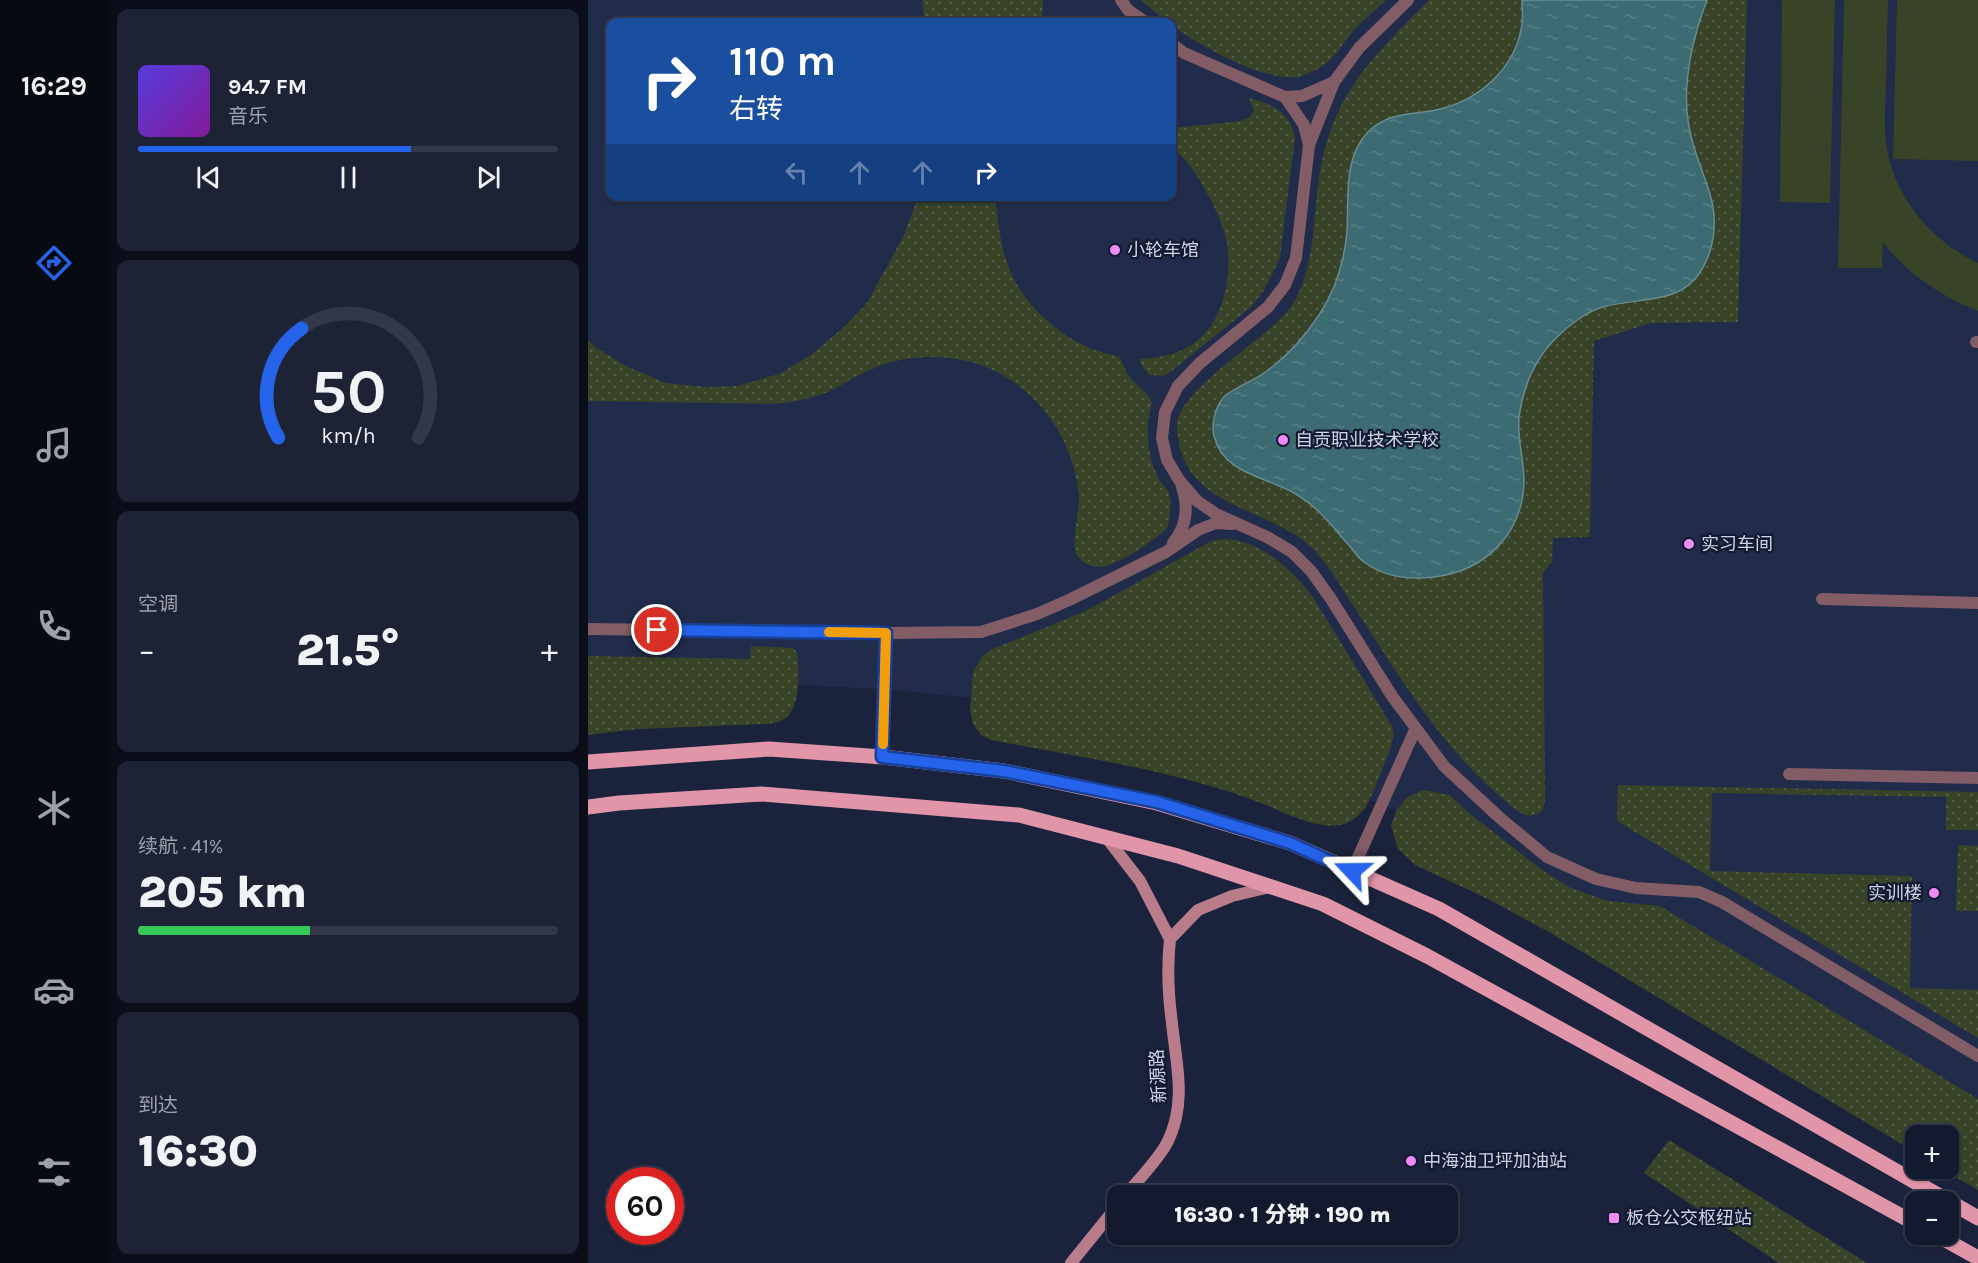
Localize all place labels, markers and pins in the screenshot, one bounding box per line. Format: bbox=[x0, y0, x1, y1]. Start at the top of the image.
place label: 小轮车馆 bbox=[1127, 239, 1199, 261]
marker: 小轮车馆 bbox=[1108, 243, 1122, 257]
place label: 自贡职业技术学校 bbox=[1295, 429, 1439, 451]
marker: 自贡职业技术学校 bbox=[1276, 433, 1290, 447]
place label: 实习车间 bbox=[1701, 533, 1773, 555]
marker: 实习车间 bbox=[1682, 537, 1696, 551]
pin bbox=[631, 604, 682, 655]
place label: 实训楼 bbox=[1868, 882, 1922, 904]
marker: 实训楼 bbox=[1927, 886, 1941, 900]
place label: 中海油卫坪加油站 bbox=[1423, 1150, 1567, 1172]
marker: 中海油卫坪加油站 bbox=[1404, 1154, 1418, 1168]
place label: 板仓公交枢纽站 bbox=[1626, 1207, 1752, 1229]
marker: 板仓公交枢纽站 bbox=[1607, 1211, 1621, 1225]

